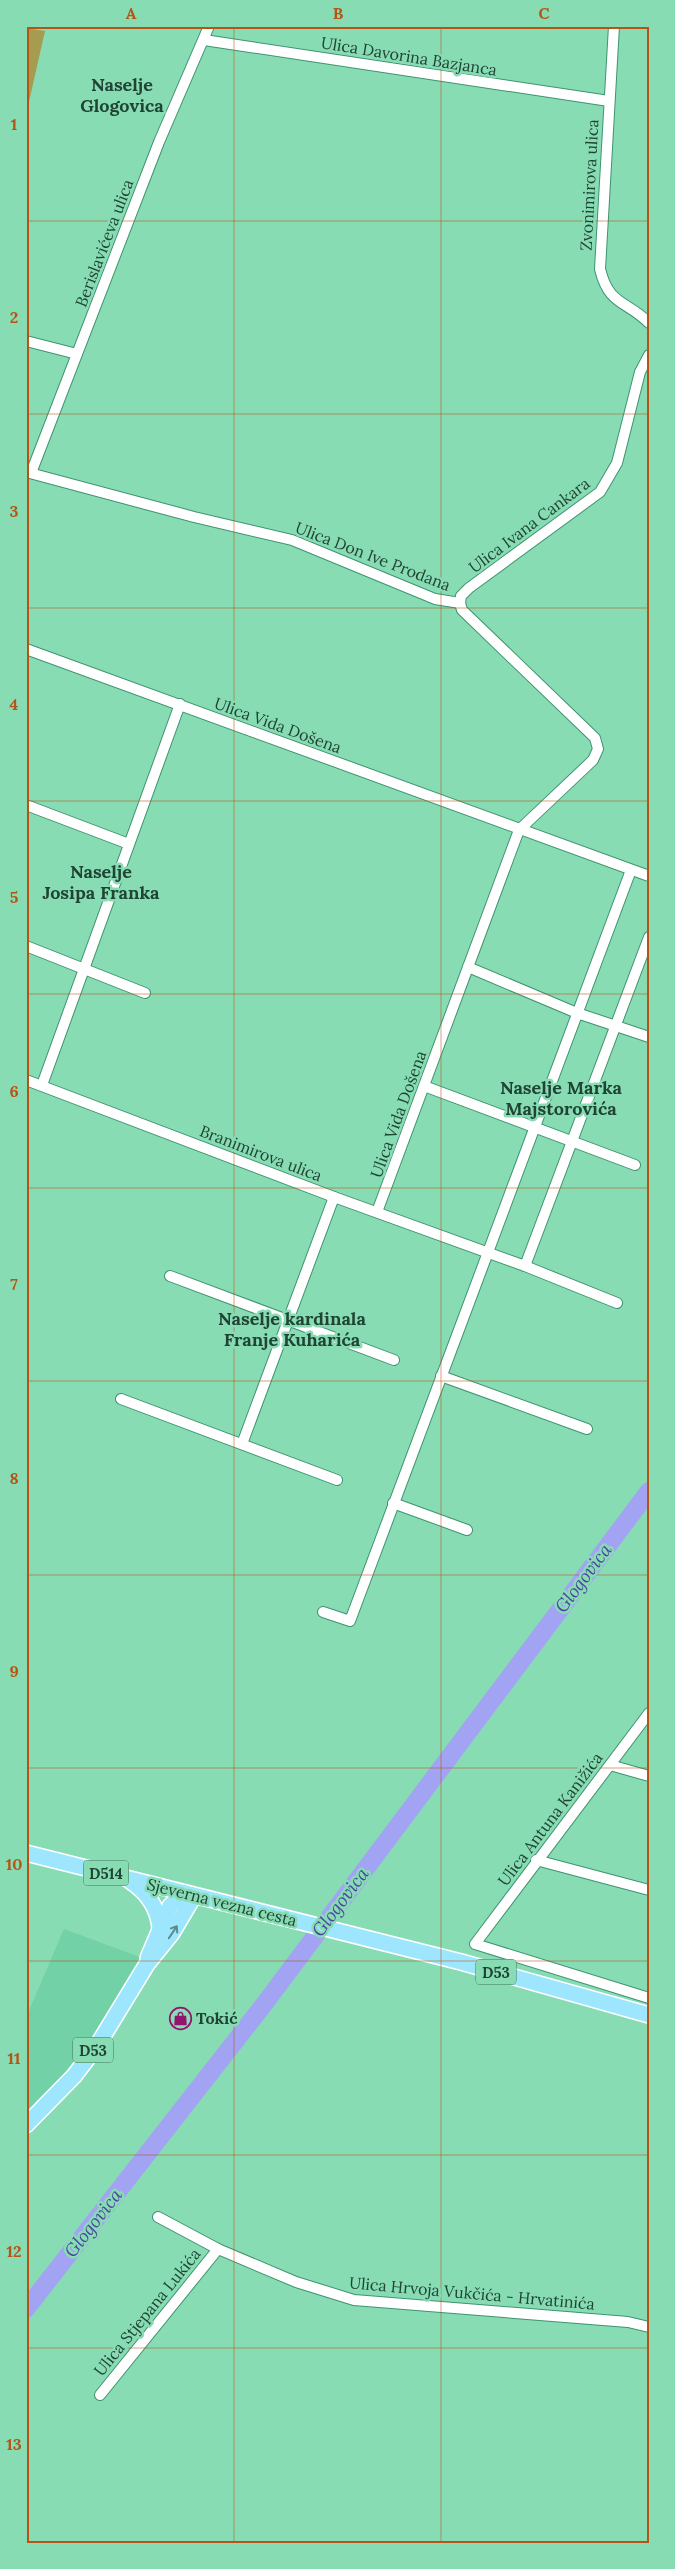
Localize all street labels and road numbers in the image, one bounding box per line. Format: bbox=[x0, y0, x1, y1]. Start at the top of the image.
street label: Ulica Davorina Bazjanca bbox=[320, 32, 498, 80]
street label: Zvonimirova ulica bbox=[576, 119, 602, 251]
street label: Berislavićeva ulica bbox=[70, 176, 138, 310]
street label: Ulica Ivana Cankara bbox=[465, 473, 593, 577]
street label: Ulica Don Ive Prodana bbox=[293, 517, 453, 595]
street label: Ulica Vida Došena bbox=[212, 693, 344, 757]
street label: Ulica Vida Došena bbox=[366, 1048, 430, 1180]
street label: Branimirova ulica bbox=[197, 1120, 325, 1186]
street label: Ulica Antuna Kanižića bbox=[493, 1748, 607, 1890]
road number: D514 bbox=[84, 1860, 128, 1886]
street label: Sjeverna vezna cesta bbox=[145, 1874, 299, 1930]
road number: D53 bbox=[476, 1960, 516, 1984]
road number: D53 bbox=[73, 2038, 113, 2062]
street label: Ulica Stjepana Lukića bbox=[89, 2244, 205, 2380]
street label: Ulica Hrvoja Vukčića - Hrvatinića bbox=[348, 2272, 596, 2314]

